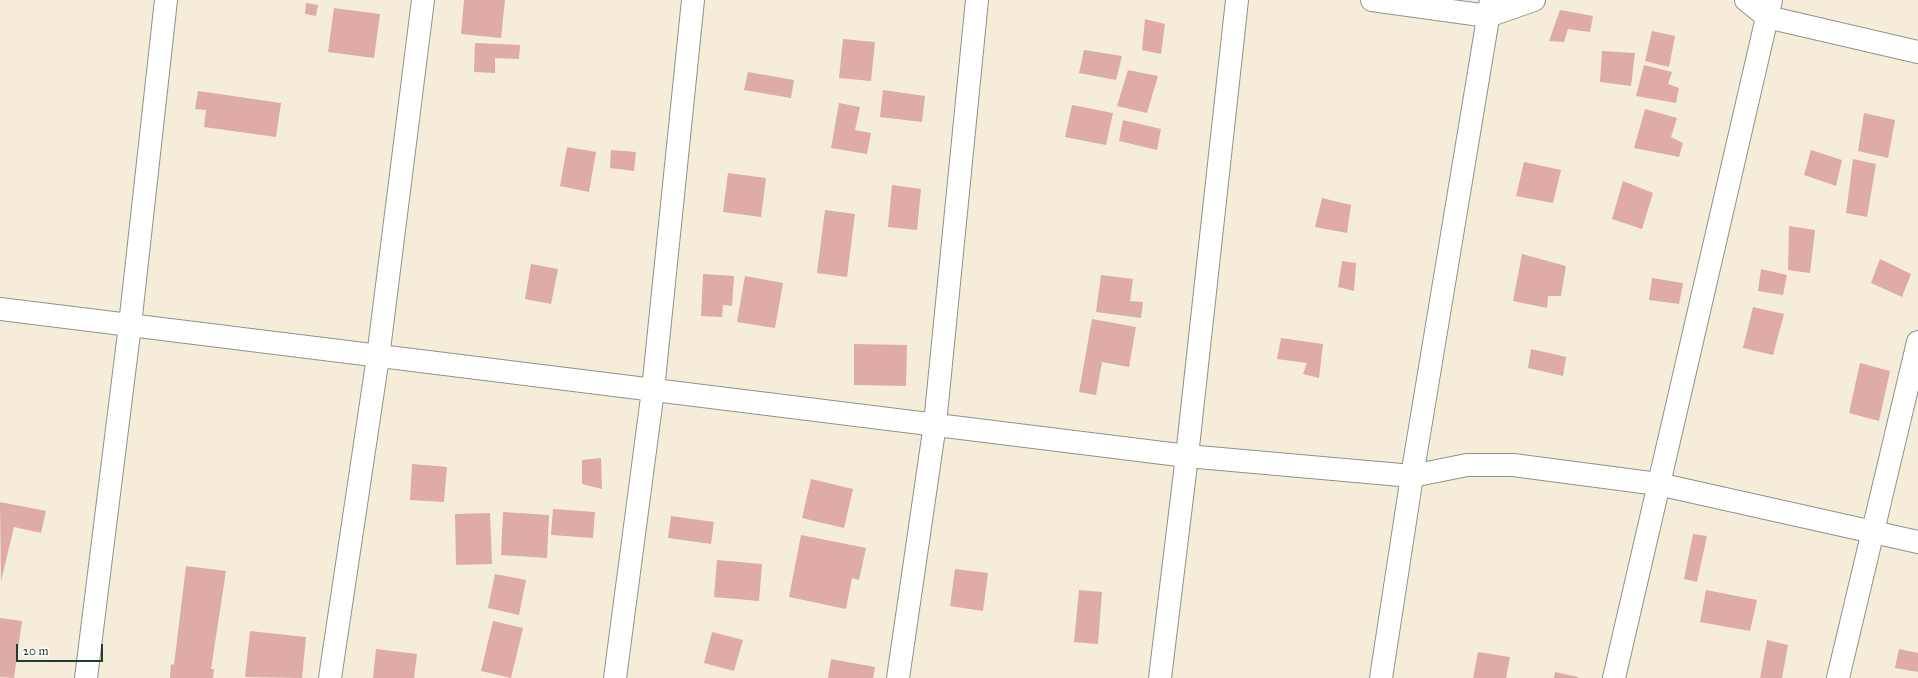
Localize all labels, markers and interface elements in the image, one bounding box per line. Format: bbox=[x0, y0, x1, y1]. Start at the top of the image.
scale bar bbox=[18, 636, 105, 662]
text: 20 m bbox=[23, 644, 49, 658]

